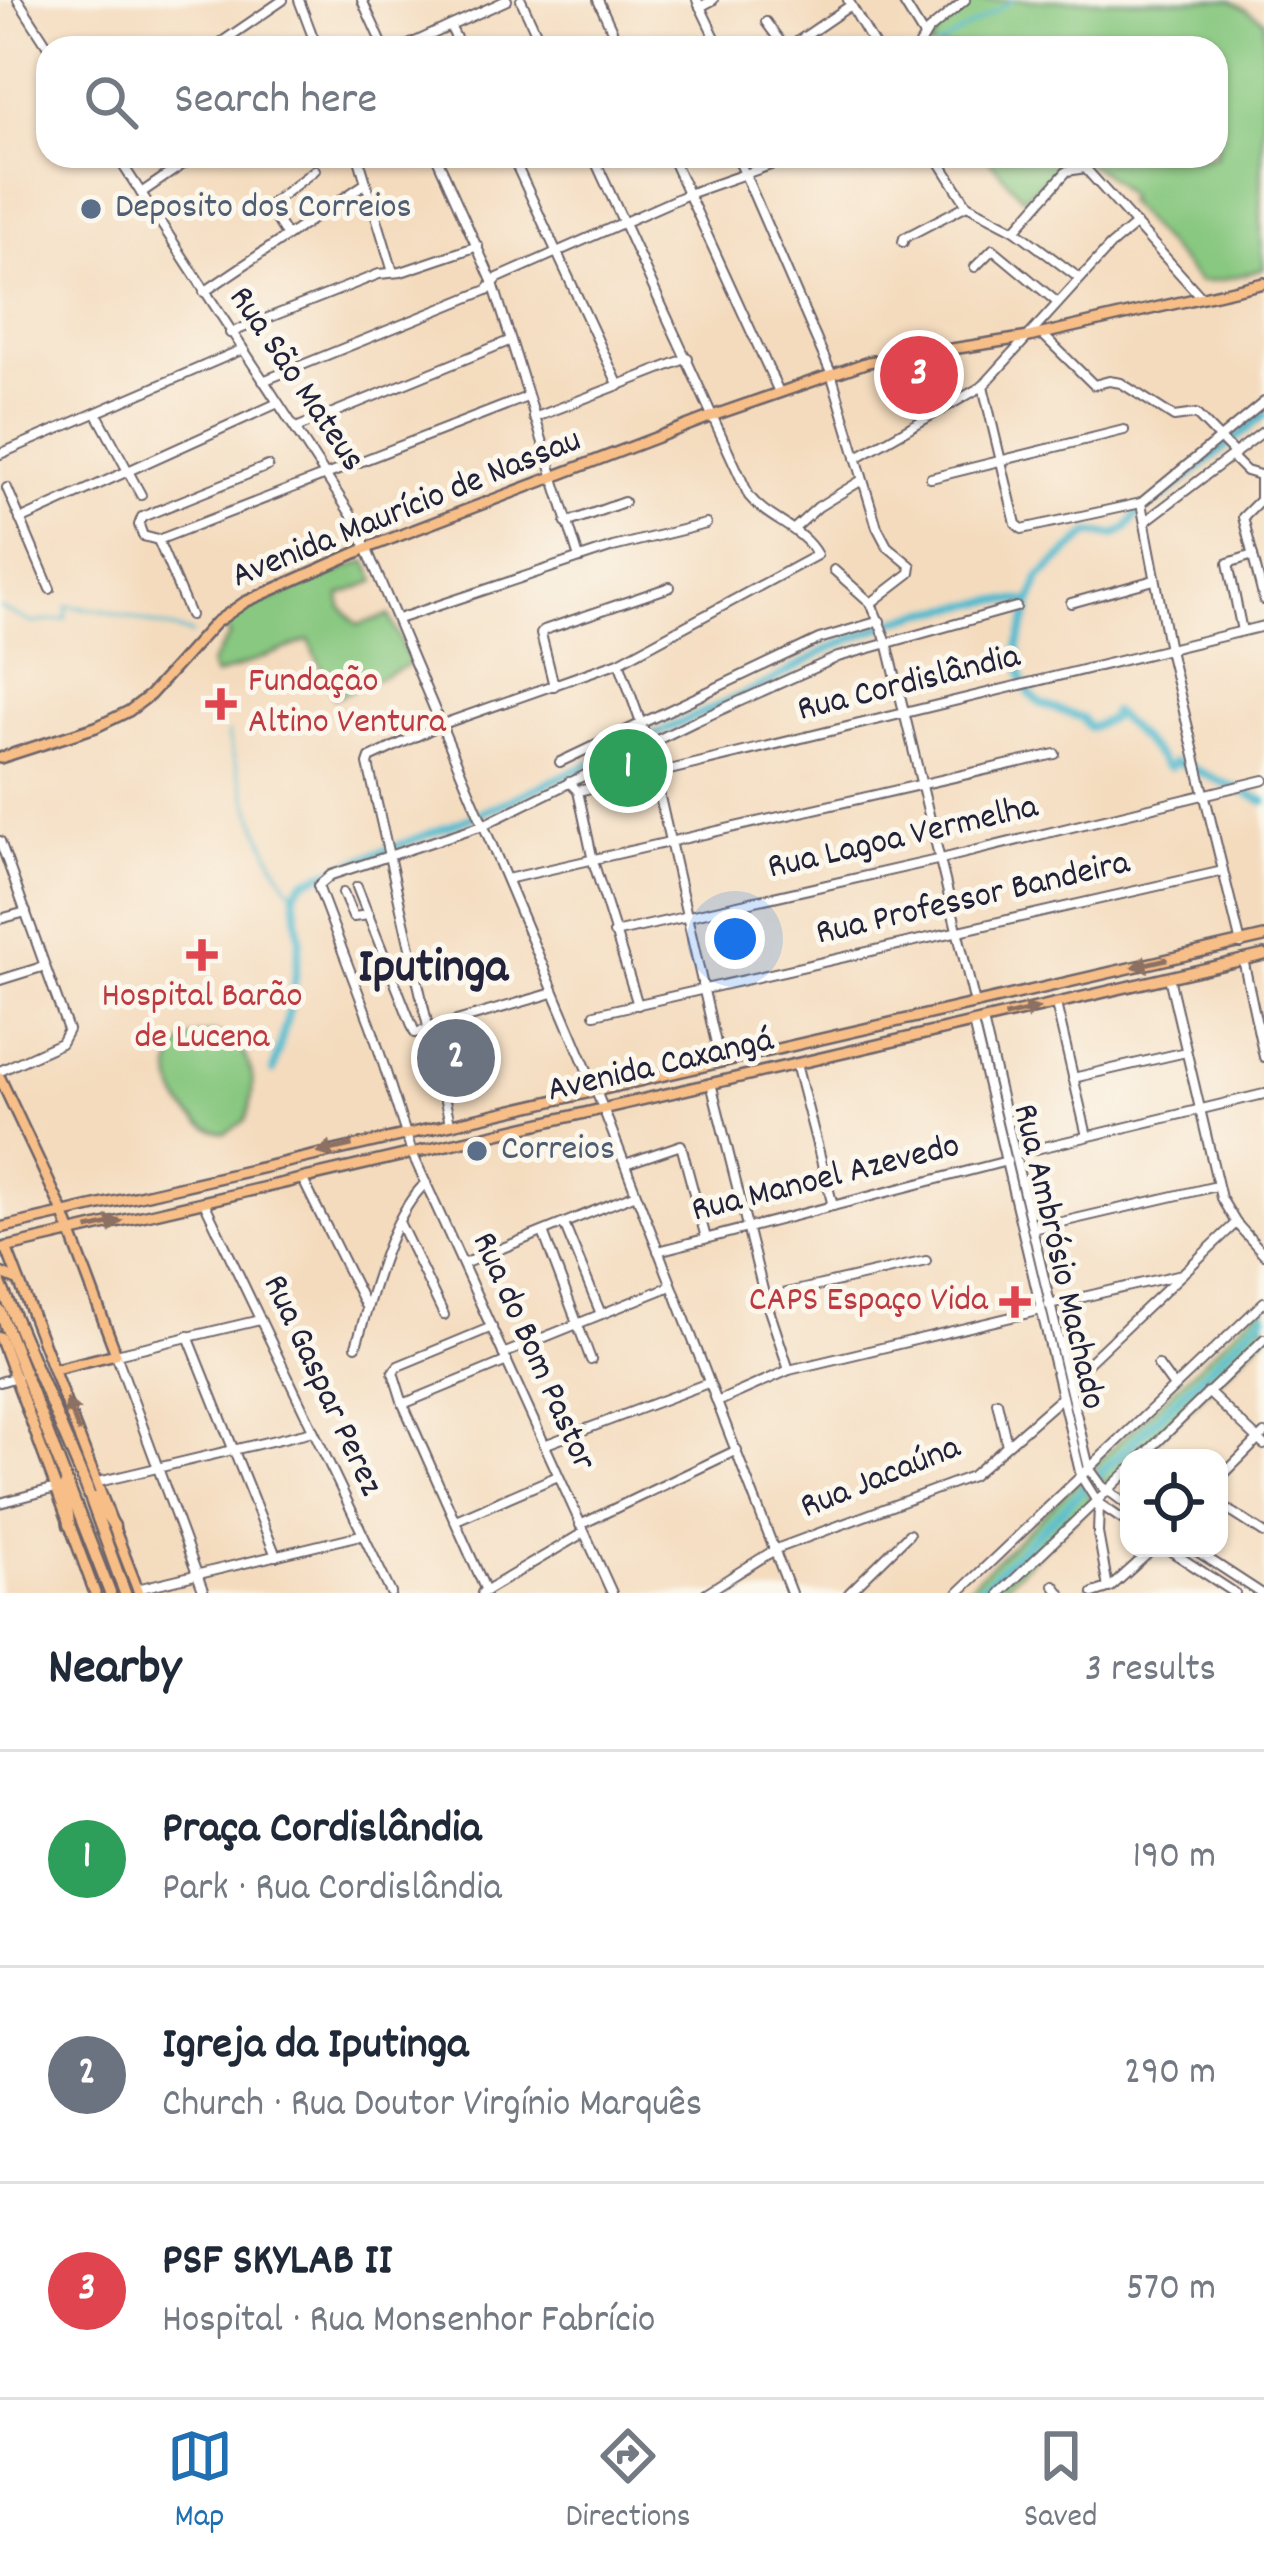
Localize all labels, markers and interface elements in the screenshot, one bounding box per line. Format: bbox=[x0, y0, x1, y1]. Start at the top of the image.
search box bbox=[36, 36, 1228, 168]
icon: search bbox=[78, 69, 144, 135]
text: Search here bbox=[174, 70, 377, 134]
place label: Deposito dos Correios bbox=[115, 183, 412, 235]
marker: Deposito dos Correios bbox=[78, 196, 104, 222]
street label: Rua São Mateus bbox=[214, 277, 376, 483]
pin: 3 bbox=[880, 330, 958, 420]
street label: Avenida Maurício de Nassau bbox=[224, 416, 590, 604]
street label: Rua Cordislândia bbox=[792, 632, 1027, 738]
place label: Fundação Altino Ventura bbox=[248, 657, 447, 750]
marker: Fundação Altino Ventura bbox=[205, 688, 237, 720]
pin: 1 bbox=[589, 723, 667, 813]
street label: Rua Lagoa Vermelha bbox=[763, 782, 1044, 895]
street label: Rua Professor Bandeira bbox=[811, 838, 1136, 961]
your location bbox=[705, 909, 765, 969]
district label: Iputinga bbox=[358, 936, 509, 1005]
marker: Hospital Barão de Lucena bbox=[186, 939, 218, 971]
one-way arrow bbox=[1131, 954, 1168, 973]
place label: Hospital Barão de Lucena bbox=[101, 972, 303, 1065]
one-way arrow bbox=[1004, 1001, 1042, 1020]
pin: 2 bbox=[417, 1013, 495, 1103]
street label: Avenida Caxangá bbox=[543, 1016, 779, 1118]
street label: Rua Ambrósio Machado bbox=[997, 1099, 1117, 1415]
street label: Rua Manoel Azevedo bbox=[687, 1122, 965, 1238]
place label: Correios bbox=[501, 1125, 615, 1177]
marker: Correios bbox=[464, 1138, 490, 1164]
one-way arrow bbox=[317, 1140, 354, 1159]
one-way arrow bbox=[87, 1215, 124, 1234]
street label: Rua do Bom Pastor bbox=[456, 1224, 608, 1480]
street label: Rua Gaspar Perez bbox=[247, 1267, 395, 1505]
place label: CAPS Espaço Vida bbox=[749, 1276, 989, 1328]
marker: CAPS Espaço Vida bbox=[999, 1286, 1031, 1318]
one-way arrow bbox=[62, 1398, 81, 1434]
street label: Rua Jacaúna bbox=[793, 1423, 970, 1535]
map controls bbox=[1120, 1449, 1228, 1557]
button: locate bbox=[1120, 1449, 1228, 1557]
text: Nearby bbox=[48, 1635, 181, 1707]
text: 3 results bbox=[1085, 1644, 1216, 1699]
text: Praça Cordislândia bbox=[162, 1799, 481, 1863]
text: 1 bbox=[83, 1831, 91, 1886]
text: 190 m bbox=[1133, 1831, 1216, 1886]
text: Park · Rua Cordislândia bbox=[162, 1863, 502, 1918]
text: Igreja da Iputinga bbox=[162, 2015, 468, 2079]
text: 2 bbox=[78, 2047, 96, 2102]
text: 290 m bbox=[1124, 2047, 1216, 2102]
text: Church · Rua Doutor Virgínio Marquês bbox=[162, 2079, 702, 2134]
text: PSF SKYLAB II bbox=[162, 2231, 392, 2295]
text: 3 bbox=[78, 2263, 96, 2318]
text: 570 m bbox=[1126, 2263, 1216, 2318]
text: Hospital · Rua Monsenhor Fabrício bbox=[162, 2295, 655, 2350]
tab: Map bbox=[167, 2423, 233, 2542]
tab: Directions bbox=[566, 2423, 691, 2542]
tab: Saved bbox=[1024, 2423, 1097, 2542]

